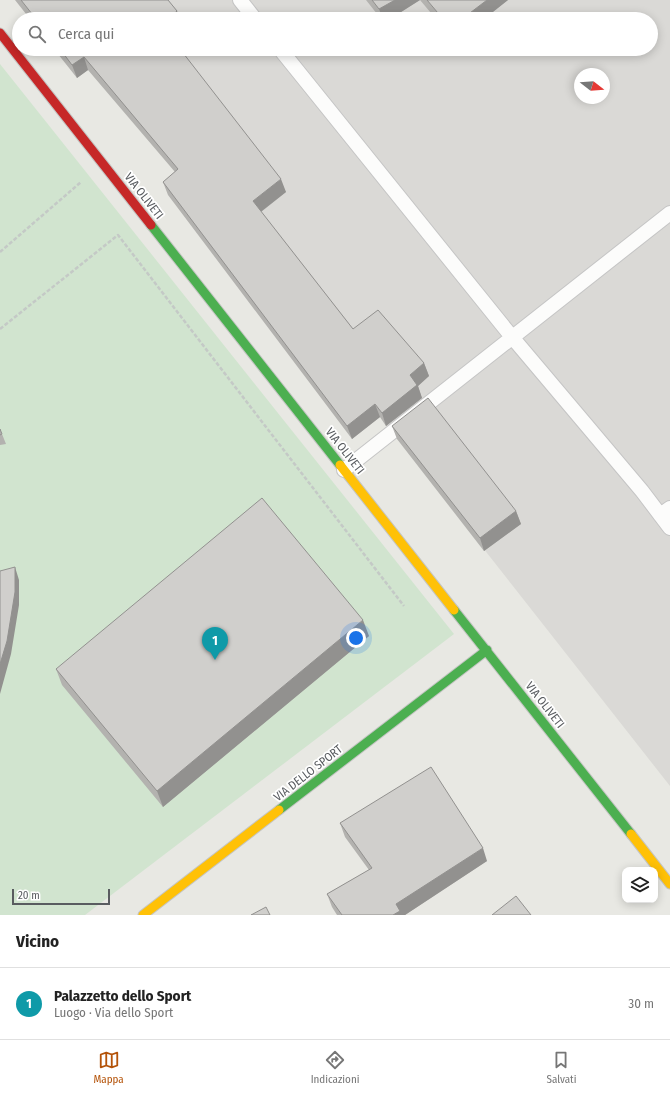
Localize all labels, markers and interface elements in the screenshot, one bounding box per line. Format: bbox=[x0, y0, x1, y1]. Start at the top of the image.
search box bbox=[12, 12, 658, 56]
icon: search bbox=[26, 23, 48, 45]
text: Cerca qui bbox=[58, 25, 114, 43]
north arrow bbox=[574, 68, 610, 104]
street label: VIA OLIVETI bbox=[122, 170, 166, 222]
street label: VIA OLIVETI bbox=[323, 425, 367, 477]
pin: 1 bbox=[202, 627, 228, 660]
your location bbox=[346, 628, 366, 648]
street label: VIA OLIVETI bbox=[523, 679, 567, 731]
street label: VIA DELLO SPORT bbox=[271, 742, 345, 804]
map controls bbox=[622, 867, 658, 903]
button: layers bbox=[622, 867, 658, 903]
scale bar bbox=[12, 887, 110, 906]
text: 20 m bbox=[18, 889, 40, 902]
text: Vicino bbox=[16, 931, 59, 952]
text: Palazzetto dello Sport bbox=[54, 987, 191, 1005]
text: 1 bbox=[26, 996, 32, 1011]
text: 30 m bbox=[628, 996, 654, 1011]
text: Luogo · Via dello Sport bbox=[54, 1005, 173, 1020]
tab: Mappa bbox=[93, 1049, 124, 1086]
tab: Indicazioni bbox=[311, 1049, 359, 1086]
tab: Salvati bbox=[546, 1049, 576, 1086]

